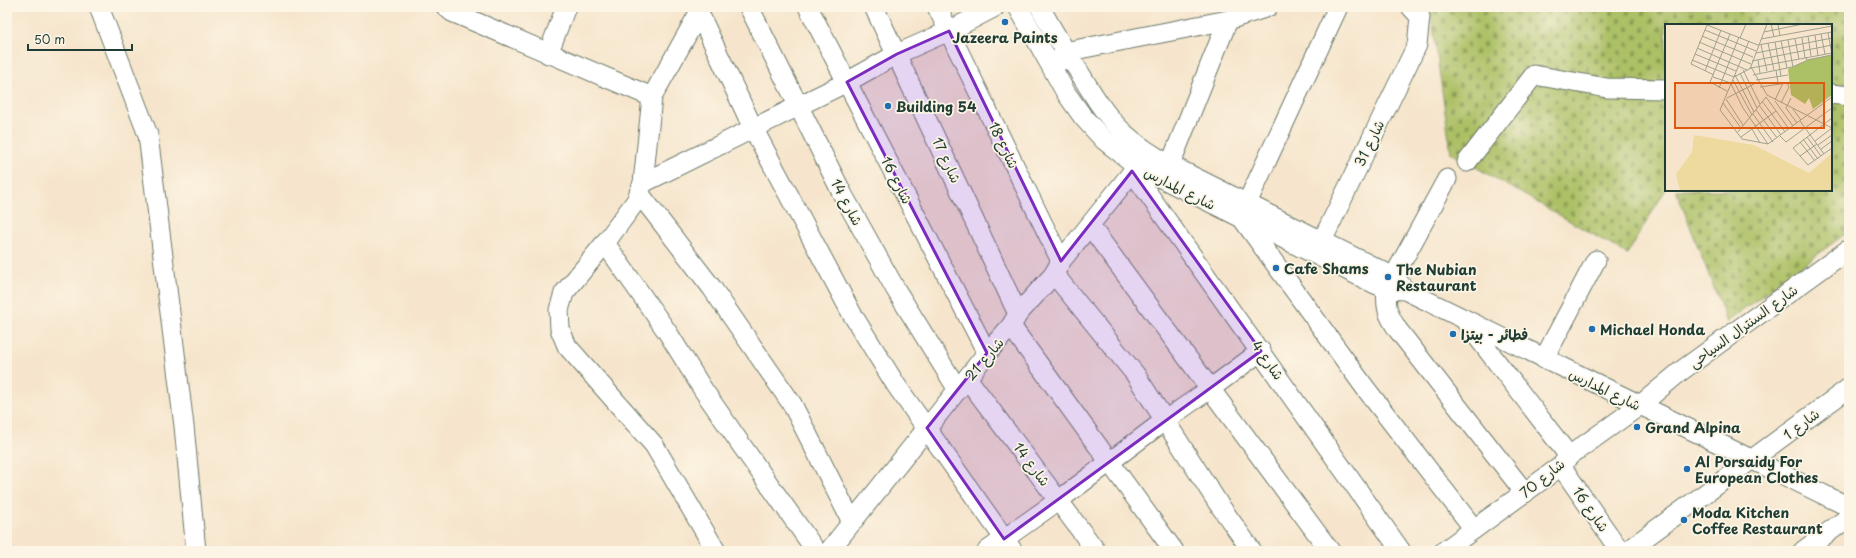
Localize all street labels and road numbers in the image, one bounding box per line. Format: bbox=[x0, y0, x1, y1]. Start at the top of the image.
street label: شارع 31 bbox=[1349, 116, 1389, 170]
street label: شارع 18 bbox=[984, 118, 1024, 172]
street label: شارع 17 bbox=[927, 134, 967, 186]
street label: شارع 16 bbox=[876, 153, 918, 207]
street label: شارع المدارس bbox=[1141, 161, 1219, 215]
street label: شارع 14 bbox=[826, 175, 868, 229]
street label: شارع السنترال السياحى bbox=[1684, 279, 1802, 373]
street label: شارع 21 bbox=[960, 333, 1008, 385]
street label: شارع 4 bbox=[1247, 336, 1289, 384]
street label: شارع المدارس bbox=[1565, 363, 1645, 415]
street label: شارع 1 bbox=[1778, 403, 1824, 445]
street label: شارع 14 bbox=[1008, 438, 1056, 490]
street label: شارع 70 bbox=[1515, 453, 1569, 503]
street label: شارع 16 bbox=[1568, 482, 1614, 536]

